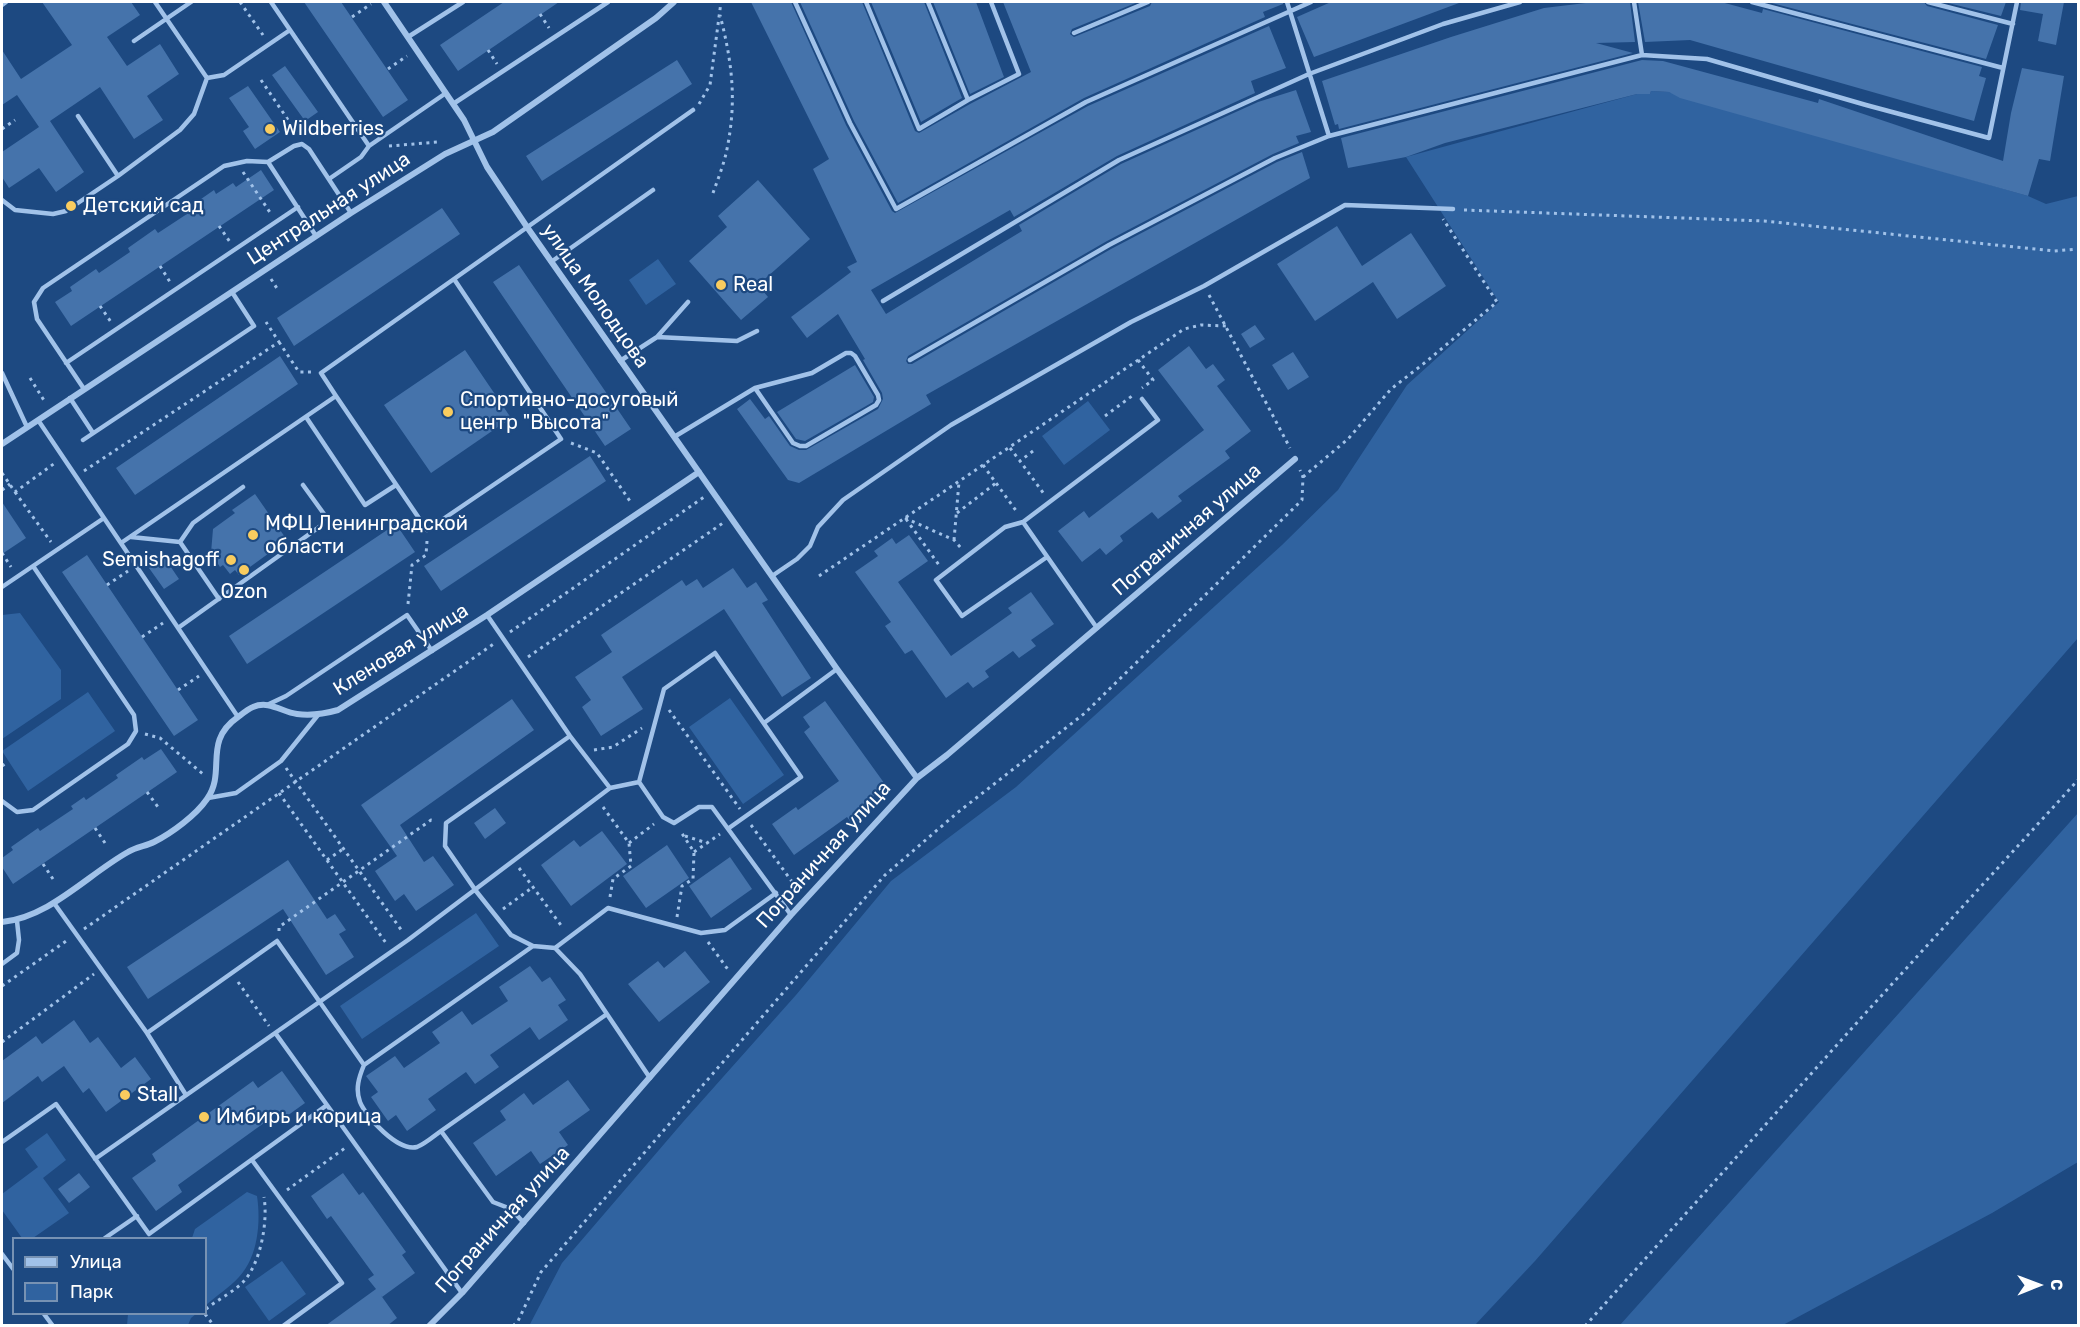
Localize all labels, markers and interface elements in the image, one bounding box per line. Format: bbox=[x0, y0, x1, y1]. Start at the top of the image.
place label: Wildberries bbox=[282, 117, 384, 141]
marker: Wildberries bbox=[263, 122, 277, 136]
street label: Центральная улица bbox=[243, 147, 415, 271]
place label: Детский сад bbox=[83, 194, 204, 218]
marker: Детский сад bbox=[64, 199, 78, 213]
street label: улица Молодцова bbox=[536, 219, 654, 373]
place label: Real bbox=[733, 273, 773, 297]
marker: Real bbox=[714, 278, 728, 292]
place label: Спортивно-досуговый центр "Высота" bbox=[460, 388, 678, 435]
marker: Спортивно-досуговый центр "Высота" bbox=[441, 405, 455, 419]
street label: Пограничная улица bbox=[1108, 459, 1266, 601]
place label: МФЦ Ленинградской области bbox=[265, 512, 468, 559]
marker: МФЦ Ленинградской области bbox=[246, 528, 260, 542]
place label: Semishagoff bbox=[102, 548, 219, 572]
marker: Semishagoff bbox=[224, 553, 238, 567]
marker: Ozon bbox=[237, 563, 251, 577]
place label: Ozon bbox=[220, 580, 268, 604]
street label: Кленовая улица bbox=[329, 599, 473, 701]
street label: Пограничная улица bbox=[752, 777, 896, 933]
place label: Stall bbox=[137, 1083, 178, 1107]
marker: Stall bbox=[118, 1088, 132, 1102]
place label: Имбирь и корица bbox=[216, 1105, 381, 1129]
marker: Имбирь и корица bbox=[197, 1110, 211, 1124]
street label: Пограничная улица bbox=[431, 1142, 575, 1298]
legend bbox=[12, 1237, 207, 1315]
text: Улица bbox=[70, 1251, 122, 1273]
north arrow bbox=[2008, 1255, 2068, 1315]
text: С bbox=[2047, 1279, 2066, 1290]
text: Парк bbox=[70, 1281, 113, 1303]

